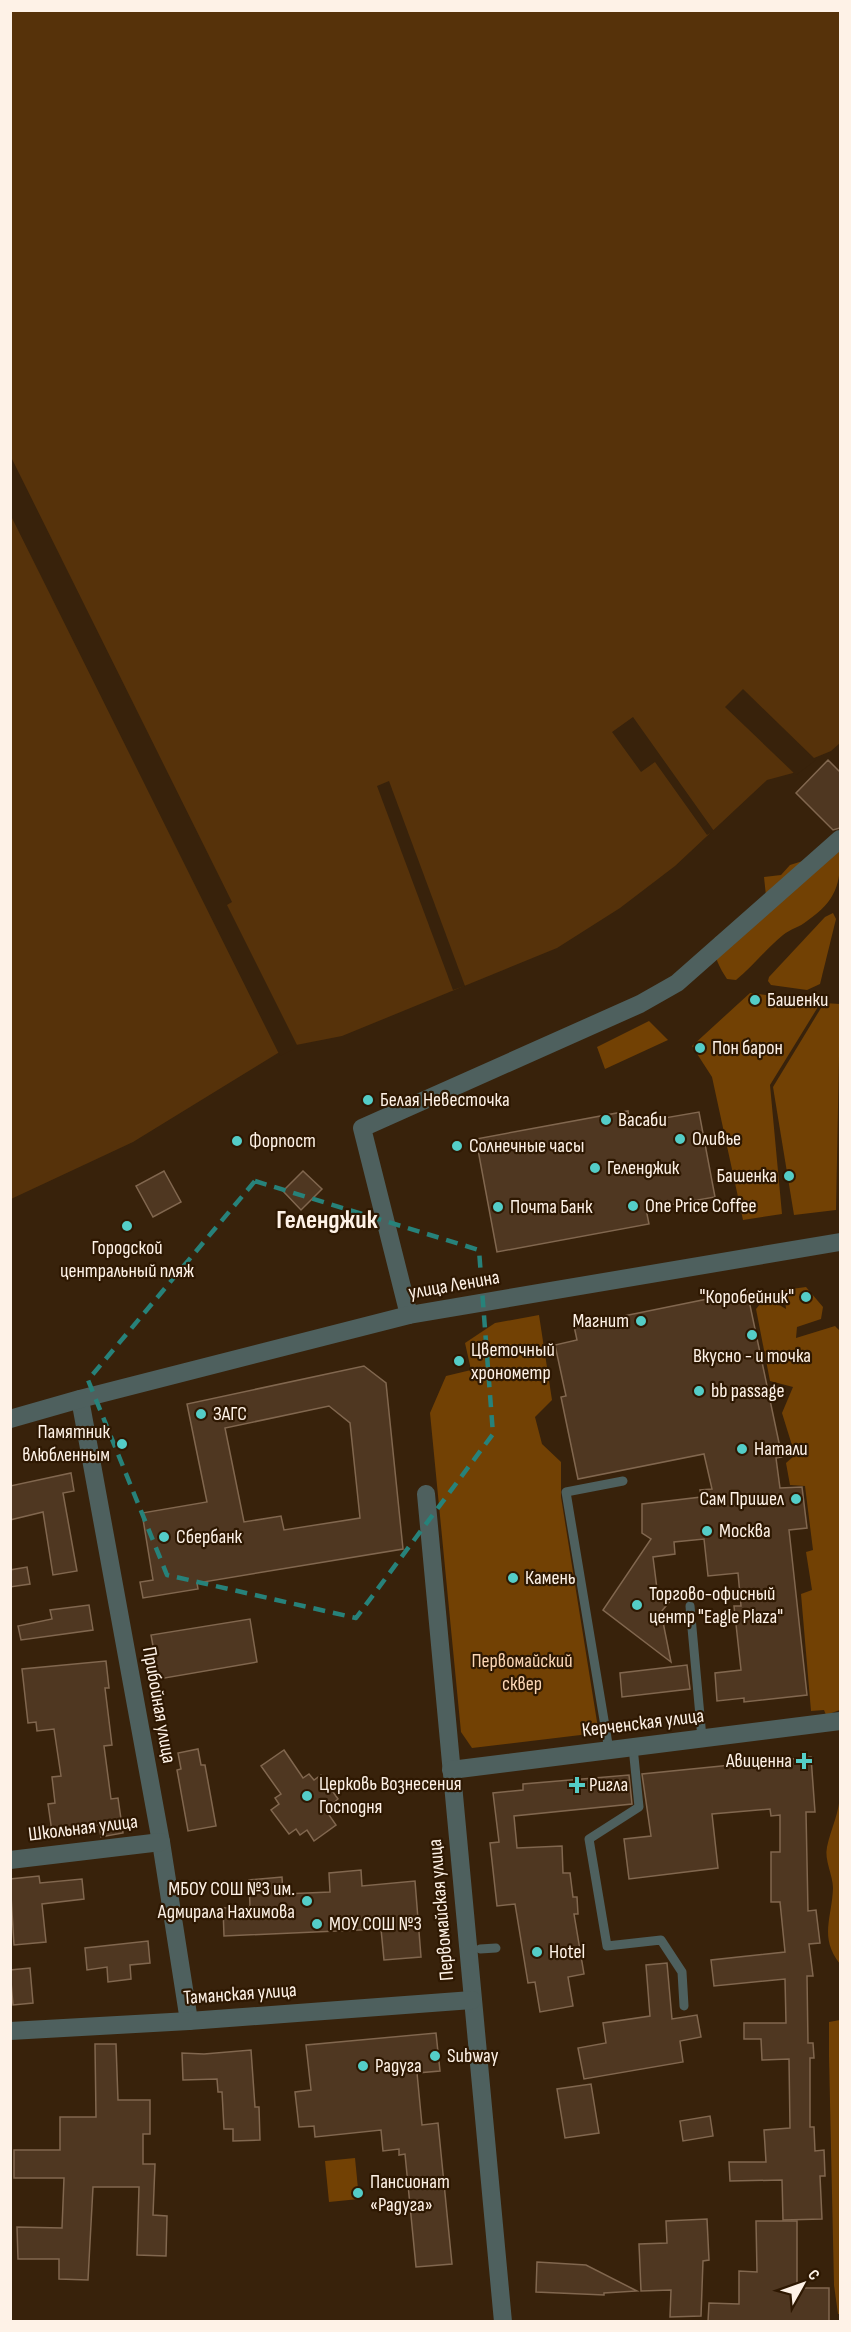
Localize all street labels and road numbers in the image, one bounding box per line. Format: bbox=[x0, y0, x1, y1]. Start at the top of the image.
street label: улица Ленина bbox=[407, 1265, 501, 1305]
street label: Прибойная улица bbox=[137, 1645, 181, 1765]
street label: Керченская улица bbox=[581, 1704, 705, 1742]
street label: Школьная улица bbox=[27, 1809, 139, 1847]
street label: Первомайская улица bbox=[423, 1838, 459, 1982]
street label: Таманская улица bbox=[183, 1978, 297, 2010]

